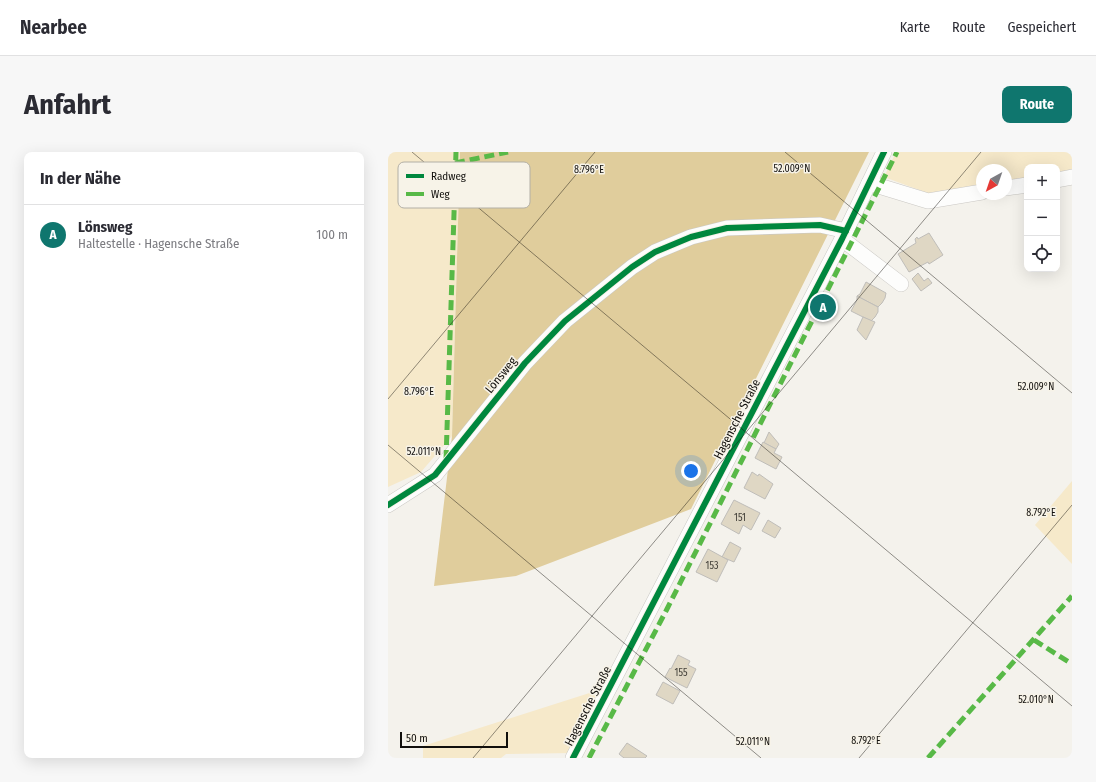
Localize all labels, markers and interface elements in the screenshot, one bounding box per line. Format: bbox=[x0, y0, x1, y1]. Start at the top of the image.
text: Nearbee bbox=[20, 16, 87, 39]
text: Karte bbox=[900, 19, 930, 36]
text: Route bbox=[952, 19, 985, 36]
text: Gespeichert bbox=[1007, 19, 1076, 36]
button: Route bbox=[1002, 86, 1072, 123]
text: Anfahrt bbox=[24, 88, 111, 121]
legend bbox=[398, 162, 530, 208]
text: 52.009°N bbox=[774, 163, 810, 175]
text: 8.796°E bbox=[574, 164, 604, 176]
north arrow bbox=[976, 164, 1012, 200]
map controls bbox=[1024, 164, 1060, 272]
button: + bbox=[1024, 164, 1060, 200]
text: In der Nähe bbox=[40, 168, 121, 189]
text: Radweg bbox=[431, 170, 467, 183]
text: Weg bbox=[431, 188, 451, 201]
button: − bbox=[1024, 200, 1060, 236]
text: Lönsweg bbox=[78, 218, 132, 236]
text: A bbox=[49, 227, 57, 242]
text: 100 m bbox=[316, 227, 348, 242]
text: Haltestelle · Hagensche Straße bbox=[78, 236, 239, 251]
button: locate bbox=[1024, 236, 1060, 272]
pin: A bbox=[810, 292, 836, 322]
street label: Lönsweg bbox=[482, 354, 520, 396]
street label: Hagensche Straße bbox=[711, 377, 763, 461]
text: 52.009°N bbox=[1018, 381, 1054, 393]
text: 8.796°E bbox=[404, 386, 434, 398]
text: 52.011°N bbox=[407, 446, 441, 458]
your location bbox=[681, 461, 701, 481]
text: 8.792°E bbox=[1026, 507, 1056, 519]
house number: 151 bbox=[734, 512, 746, 524]
house number: 153 bbox=[706, 560, 719, 572]
street label: Hagensche Straße bbox=[562, 664, 614, 748]
house number: 155 bbox=[674, 667, 688, 679]
text: 52.010°N bbox=[1018, 694, 1054, 706]
scale bar bbox=[400, 730, 508, 749]
text: 50 m bbox=[406, 732, 428, 745]
text: 8.792°E bbox=[851, 735, 881, 747]
text: 52.011°N bbox=[736, 736, 770, 748]

